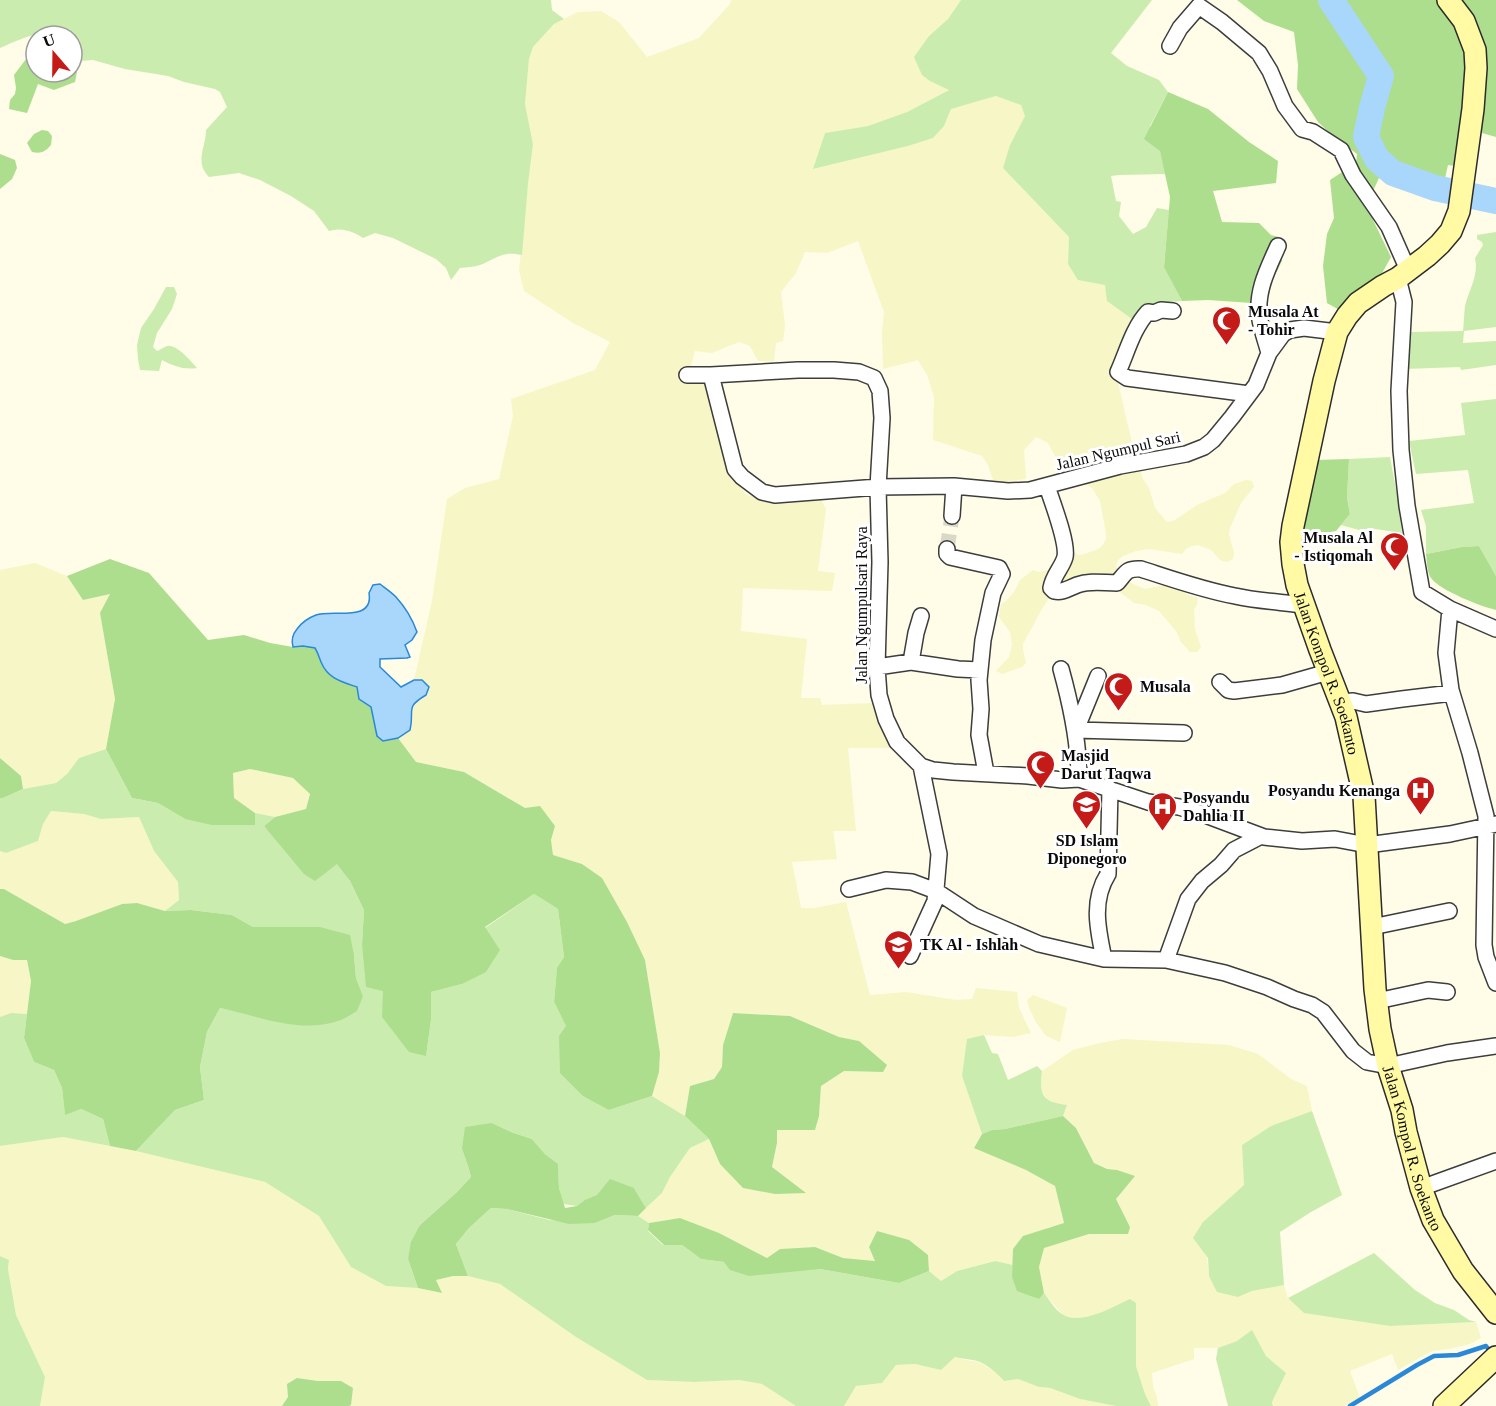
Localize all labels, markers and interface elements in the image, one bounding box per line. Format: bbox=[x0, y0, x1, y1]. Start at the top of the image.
north arrow bbox=[24, 24, 84, 84]
text: U bbox=[41, 30, 58, 50]
place label: Musala At - Tohir bbox=[1248, 303, 1319, 338]
mosque icon: Musala At - Tohir bbox=[1211, 304, 1243, 346]
street label: Jalan Ngumpul Sari bbox=[1054, 428, 1183, 474]
street label: Jalan Ngumpulsari Raya bbox=[853, 526, 871, 684]
place label: Musala Al - Istiqomah bbox=[1294, 529, 1374, 565]
mosque icon: Musala Al - Istiqomah bbox=[1378, 530, 1410, 572]
street label: Jalan Kompol R. Soekanto bbox=[1291, 589, 1362, 756]
mosque icon: Musala bbox=[1103, 670, 1135, 712]
place label: Musala bbox=[1140, 678, 1191, 695]
place label: Masjid Darut Taqwa bbox=[1061, 747, 1151, 783]
mosque icon: Masjid Darut Taqwa bbox=[1024, 748, 1056, 790]
hospital icon: Posyandu Kenanga bbox=[1405, 774, 1437, 816]
place label: Posyandu Kenanga bbox=[1268, 782, 1400, 800]
school or university icon: SD Islam Diponegoro bbox=[1071, 788, 1103, 830]
place label: Posyandu Dahlia II bbox=[1183, 789, 1250, 824]
hospital icon: Posyandu Dahlia II bbox=[1146, 790, 1178, 832]
place label: SD Islam Diponegoro bbox=[1047, 832, 1127, 868]
school or university icon: TK Al - Ishlah bbox=[883, 928, 915, 970]
place label: TK Al - Ishlah bbox=[920, 936, 1018, 953]
street label: Jalan Kompol R. Soekanto bbox=[1379, 1064, 1445, 1234]

